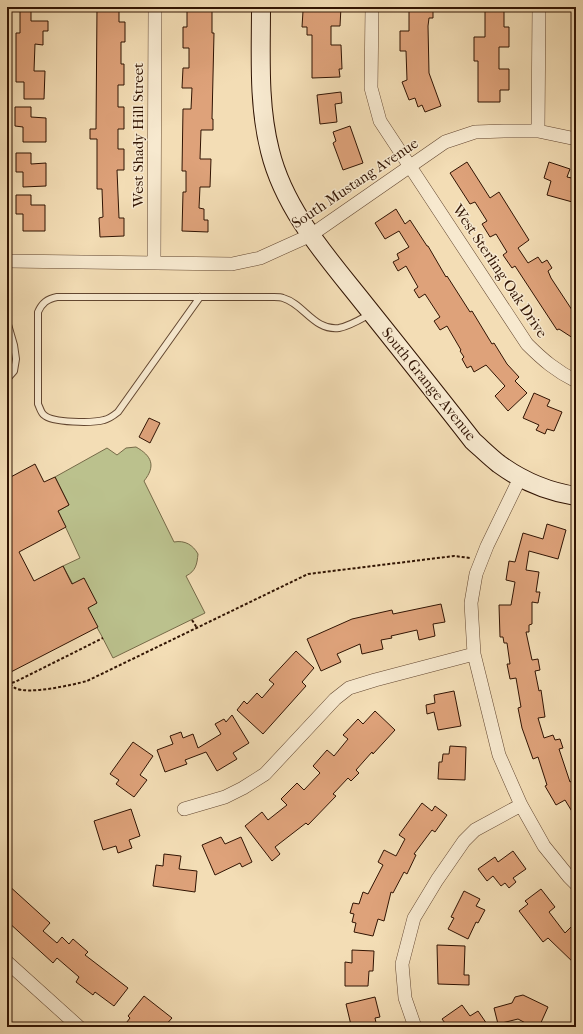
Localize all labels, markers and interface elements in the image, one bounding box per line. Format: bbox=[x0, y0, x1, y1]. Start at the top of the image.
street label: West Shady Hill Street bbox=[129, 62, 147, 208]
street label: South Mustang Avenue bbox=[288, 134, 422, 232]
street label: West Sterling Oak Drive bbox=[448, 200, 552, 342]
street label: South Grange Avenue bbox=[378, 324, 481, 445]

